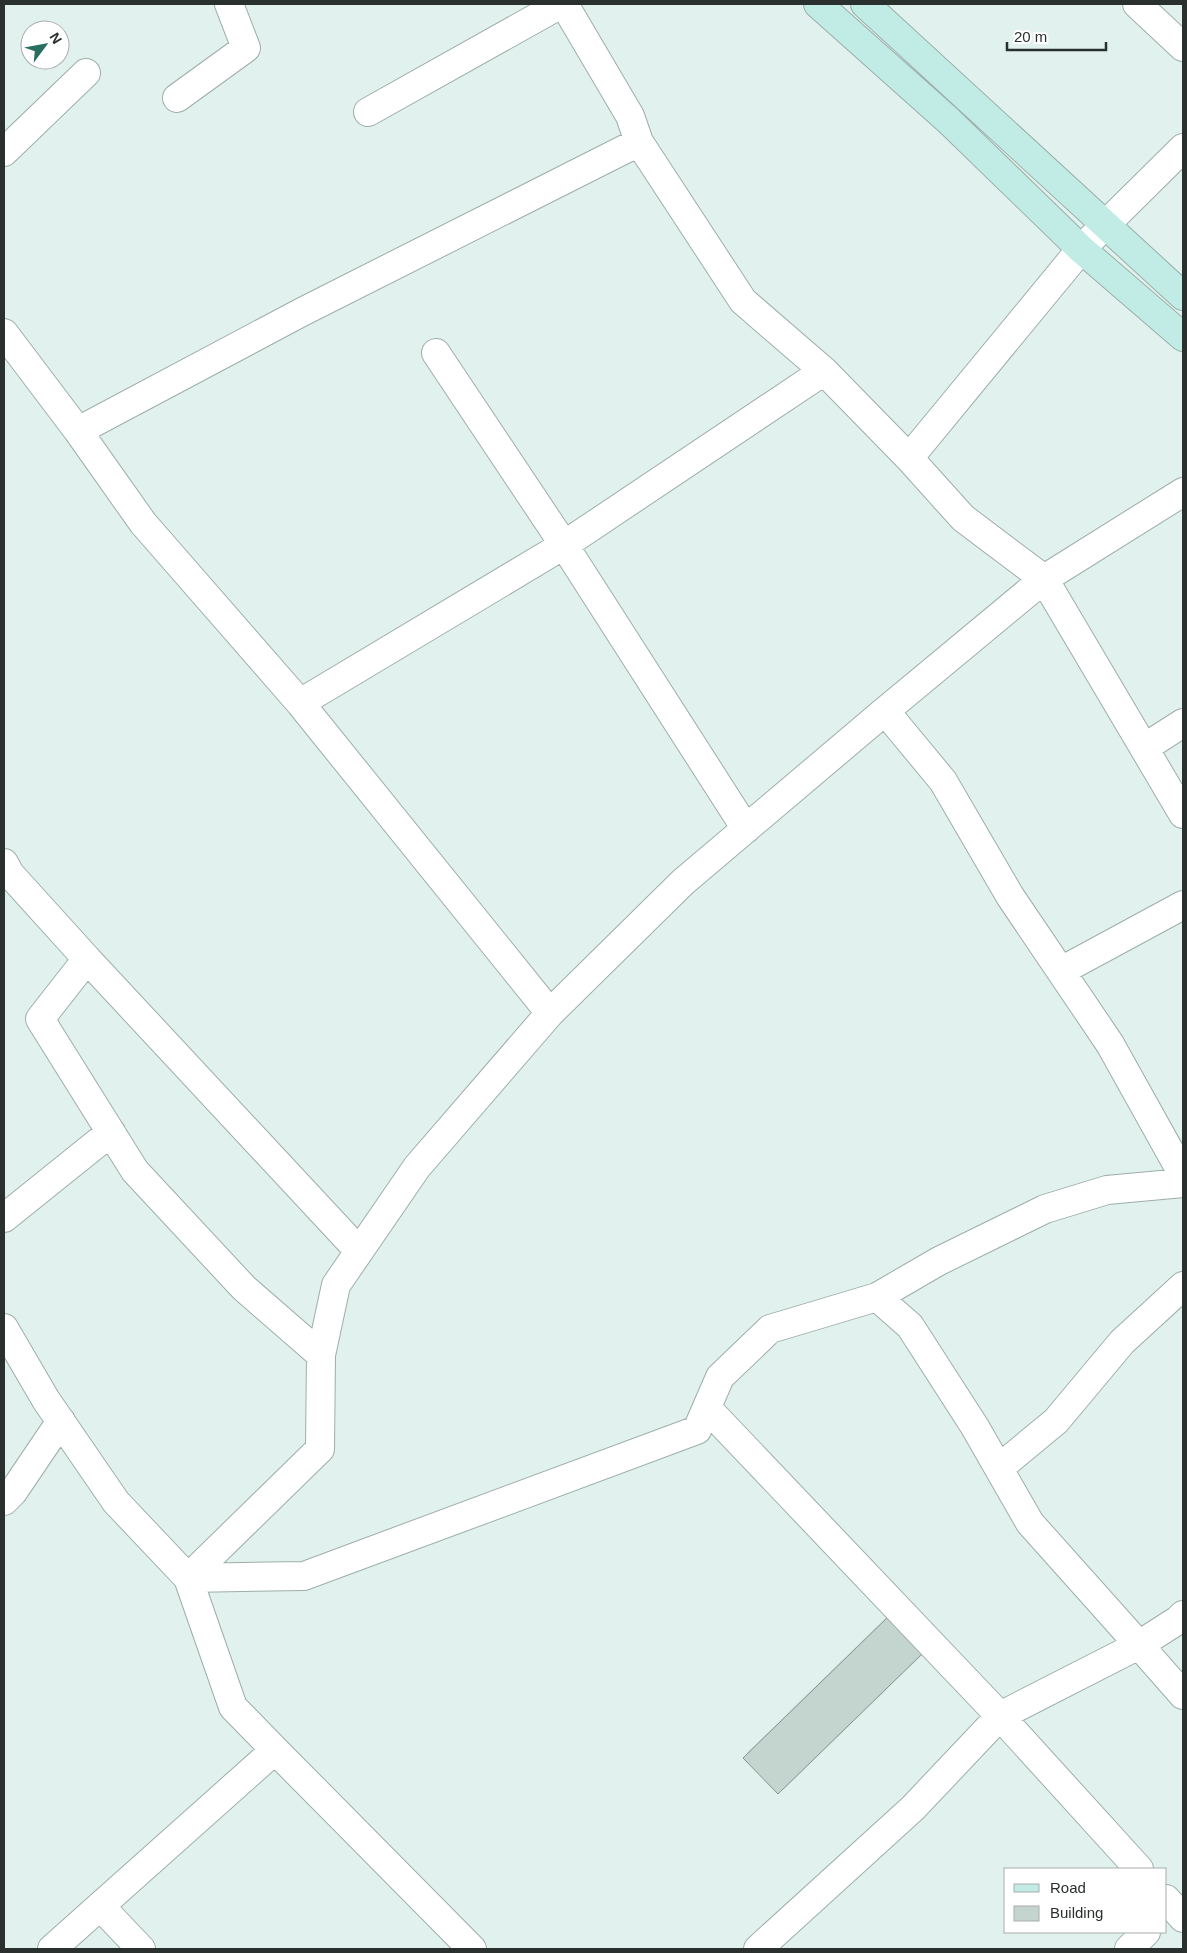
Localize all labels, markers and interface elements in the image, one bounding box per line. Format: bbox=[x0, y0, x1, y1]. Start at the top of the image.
north arrow bbox=[20, 20, 70, 70]
scale bar bbox=[1007, 20, 1106, 52]
text: 20 m bbox=[1014, 28, 1047, 45]
text: N bbox=[47, 30, 65, 47]
legend bbox=[1004, 1868, 1167, 1933]
text: Road bbox=[1050, 1879, 1086, 1896]
text: Building bbox=[1050, 1904, 1103, 1921]

